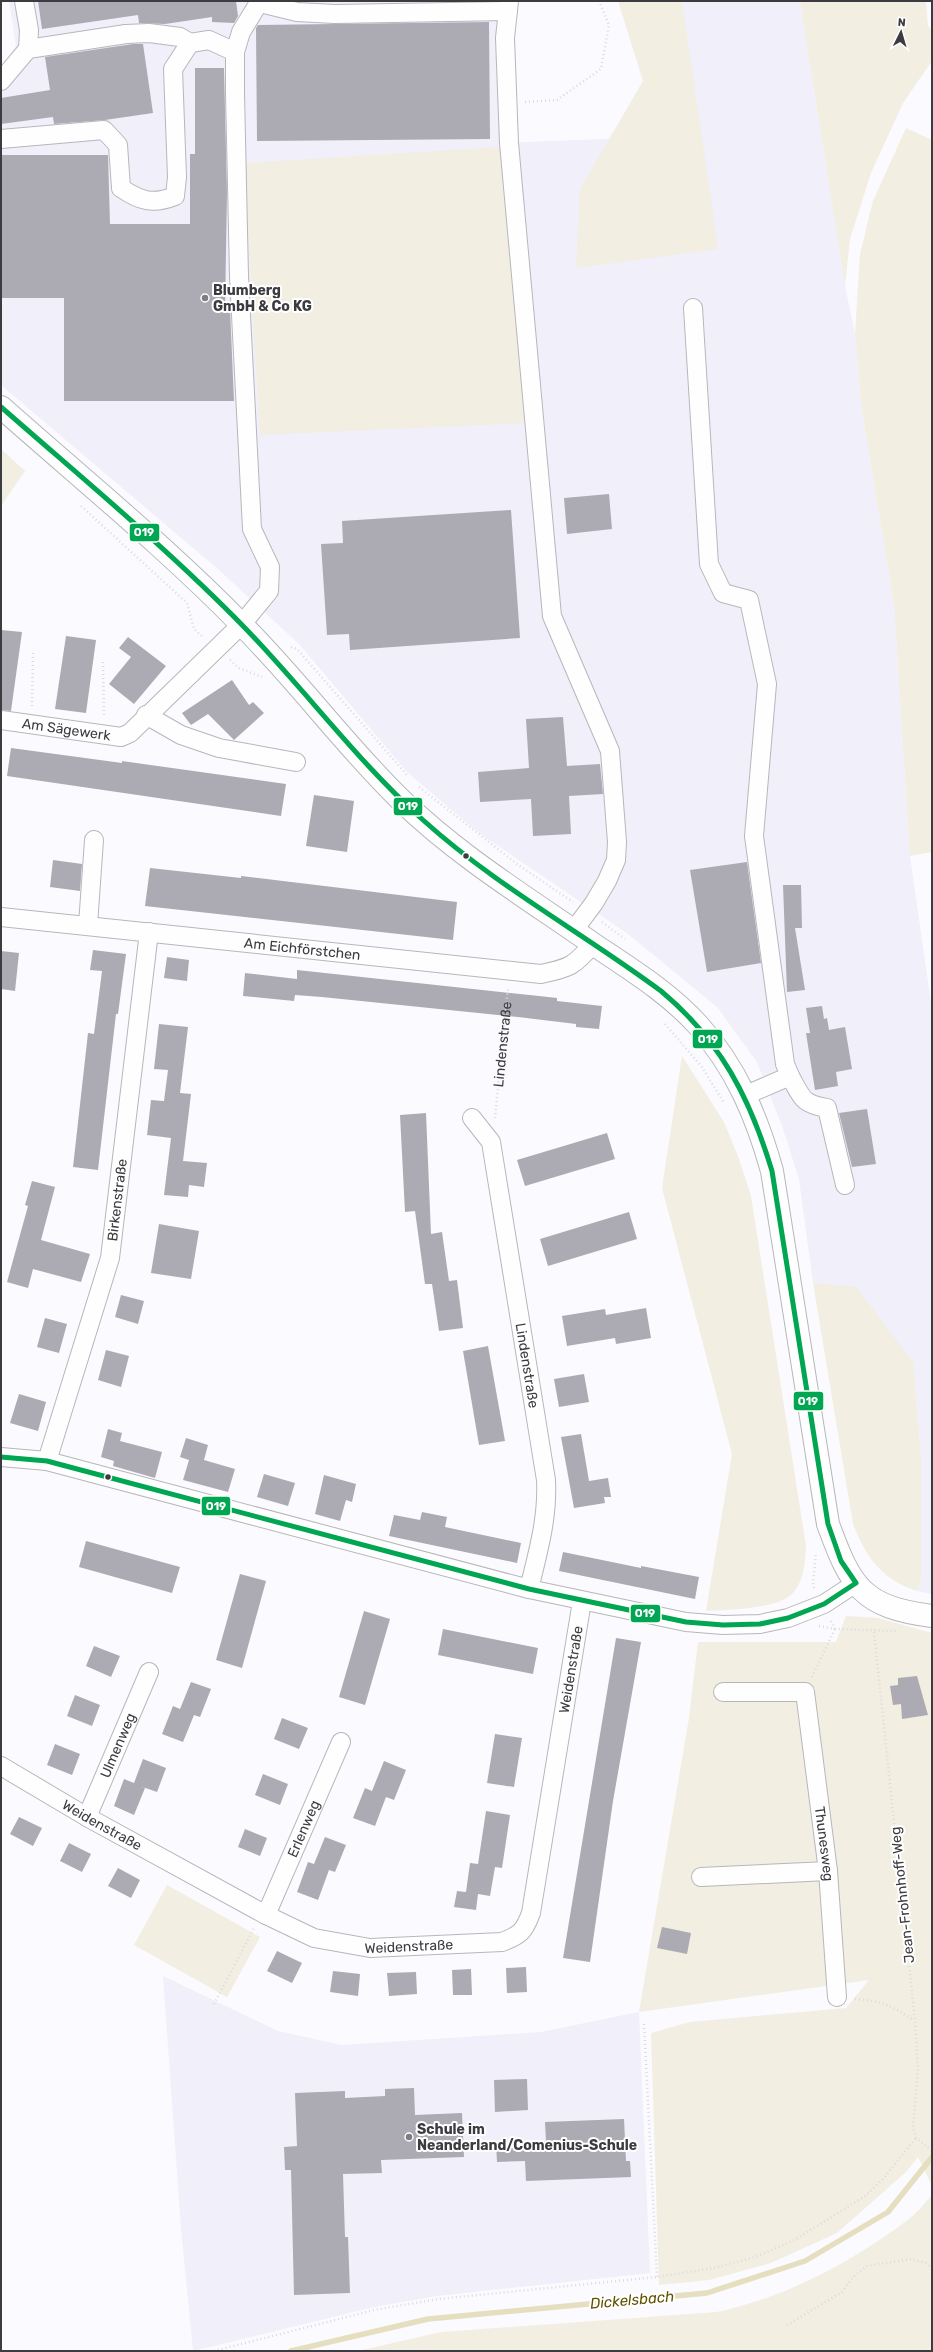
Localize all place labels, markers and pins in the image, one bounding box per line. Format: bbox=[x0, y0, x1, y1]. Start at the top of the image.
place label: Blumberg GmbH & Co KG bbox=[213, 282, 312, 315]
marker: Blumberg GmbH & Co KG bbox=[200, 293, 210, 303]
unlabelled marker bbox=[461, 851, 471, 861]
unlabelled marker bbox=[103, 1472, 113, 1482]
place label: Schule im Neanderland/Comenius-Schule bbox=[417, 2121, 637, 2154]
marker: Schule im Neanderland/Comenius-Schule bbox=[404, 2132, 414, 2142]

